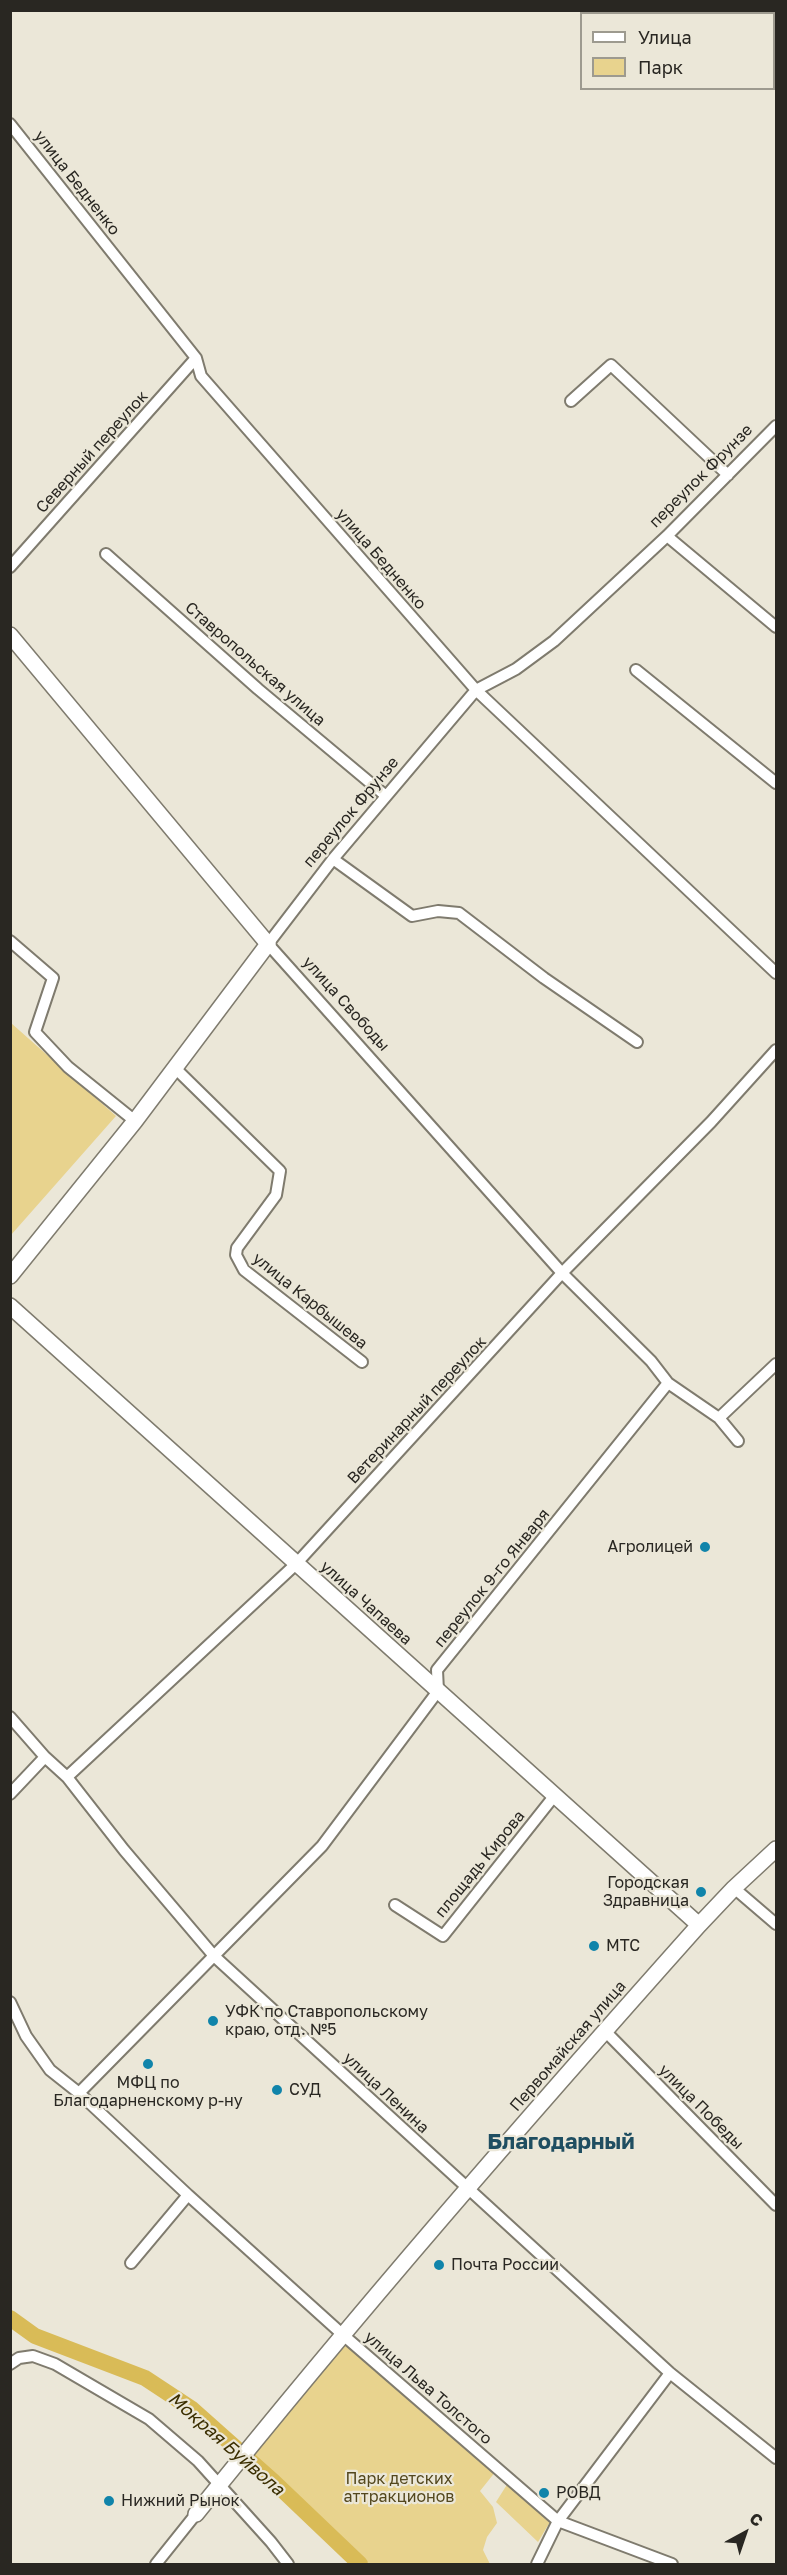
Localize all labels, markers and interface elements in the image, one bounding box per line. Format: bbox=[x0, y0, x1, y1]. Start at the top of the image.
legend bbox=[580, 12, 775, 90]
text: Улица bbox=[638, 26, 692, 48]
text: Парк bbox=[638, 56, 683, 78]
street label: улица Бедненко bbox=[30, 127, 124, 239]
street label: Северный переулок bbox=[32, 387, 152, 517]
street label: переулок Фрунзе bbox=[645, 420, 757, 532]
street label: улица Бедненко bbox=[332, 505, 430, 613]
street label: Ставропольская улица bbox=[181, 598, 329, 730]
street label: переулок Фрунзе bbox=[299, 753, 403, 871]
street label: улица Свободы bbox=[298, 953, 394, 1055]
street label: улица Карбышева bbox=[249, 1249, 371, 1353]
street label: Ветеринарный переулок bbox=[344, 1332, 490, 1488]
street label: переулок 9-го Января bbox=[430, 1505, 554, 1651]
place label: Агролицей bbox=[608, 1537, 693, 1557]
marker: Агролицей bbox=[698, 1540, 712, 1554]
street label: улица Чапаева bbox=[316, 1557, 416, 1649]
street label: площадь Кирова bbox=[431, 1807, 529, 1921]
place label: Городская Здравница bbox=[603, 1873, 689, 1911]
marker: Городская Здравница bbox=[694, 1885, 708, 1899]
place label: МТС bbox=[606, 1936, 640, 1956]
marker: МТС bbox=[587, 1939, 601, 1953]
street label: Первомайская улица bbox=[506, 1977, 630, 2115]
place label: УФК по Ставропольскому краю, отд. №5 bbox=[225, 2002, 428, 2040]
marker: УФК по Ставропольскому краю, отд. №5 bbox=[206, 2014, 220, 2028]
street label: улица Ленина bbox=[339, 2048, 433, 2138]
marker: МФЦ по Благодарненскому р-ну bbox=[141, 2057, 155, 2071]
street label: улица Победы bbox=[654, 2060, 748, 2154]
place label: МФЦ по Благодарненскому р-ну bbox=[53, 2073, 243, 2111]
place label: СУД bbox=[289, 2080, 321, 2100]
marker: СУД bbox=[270, 2083, 284, 2097]
district label: Благодарный bbox=[487, 2129, 635, 2155]
place label: Почта России bbox=[451, 2255, 559, 2275]
marker: Почта России bbox=[432, 2258, 446, 2272]
street label: улица Льва Толстого bbox=[360, 2327, 496, 2449]
water label: Мокрая Буйвола bbox=[164, 2388, 288, 2500]
park label: Парк детских аттракционов bbox=[344, 2469, 454, 2507]
place label: РОВД bbox=[556, 2483, 601, 2503]
marker: РОВД bbox=[537, 2486, 551, 2500]
place label: Нижний Рынок bbox=[121, 2491, 240, 2511]
marker: Нижний Рынок bbox=[102, 2494, 116, 2508]
north arrow bbox=[715, 2503, 775, 2563]
text: С bbox=[746, 2508, 767, 2531]

